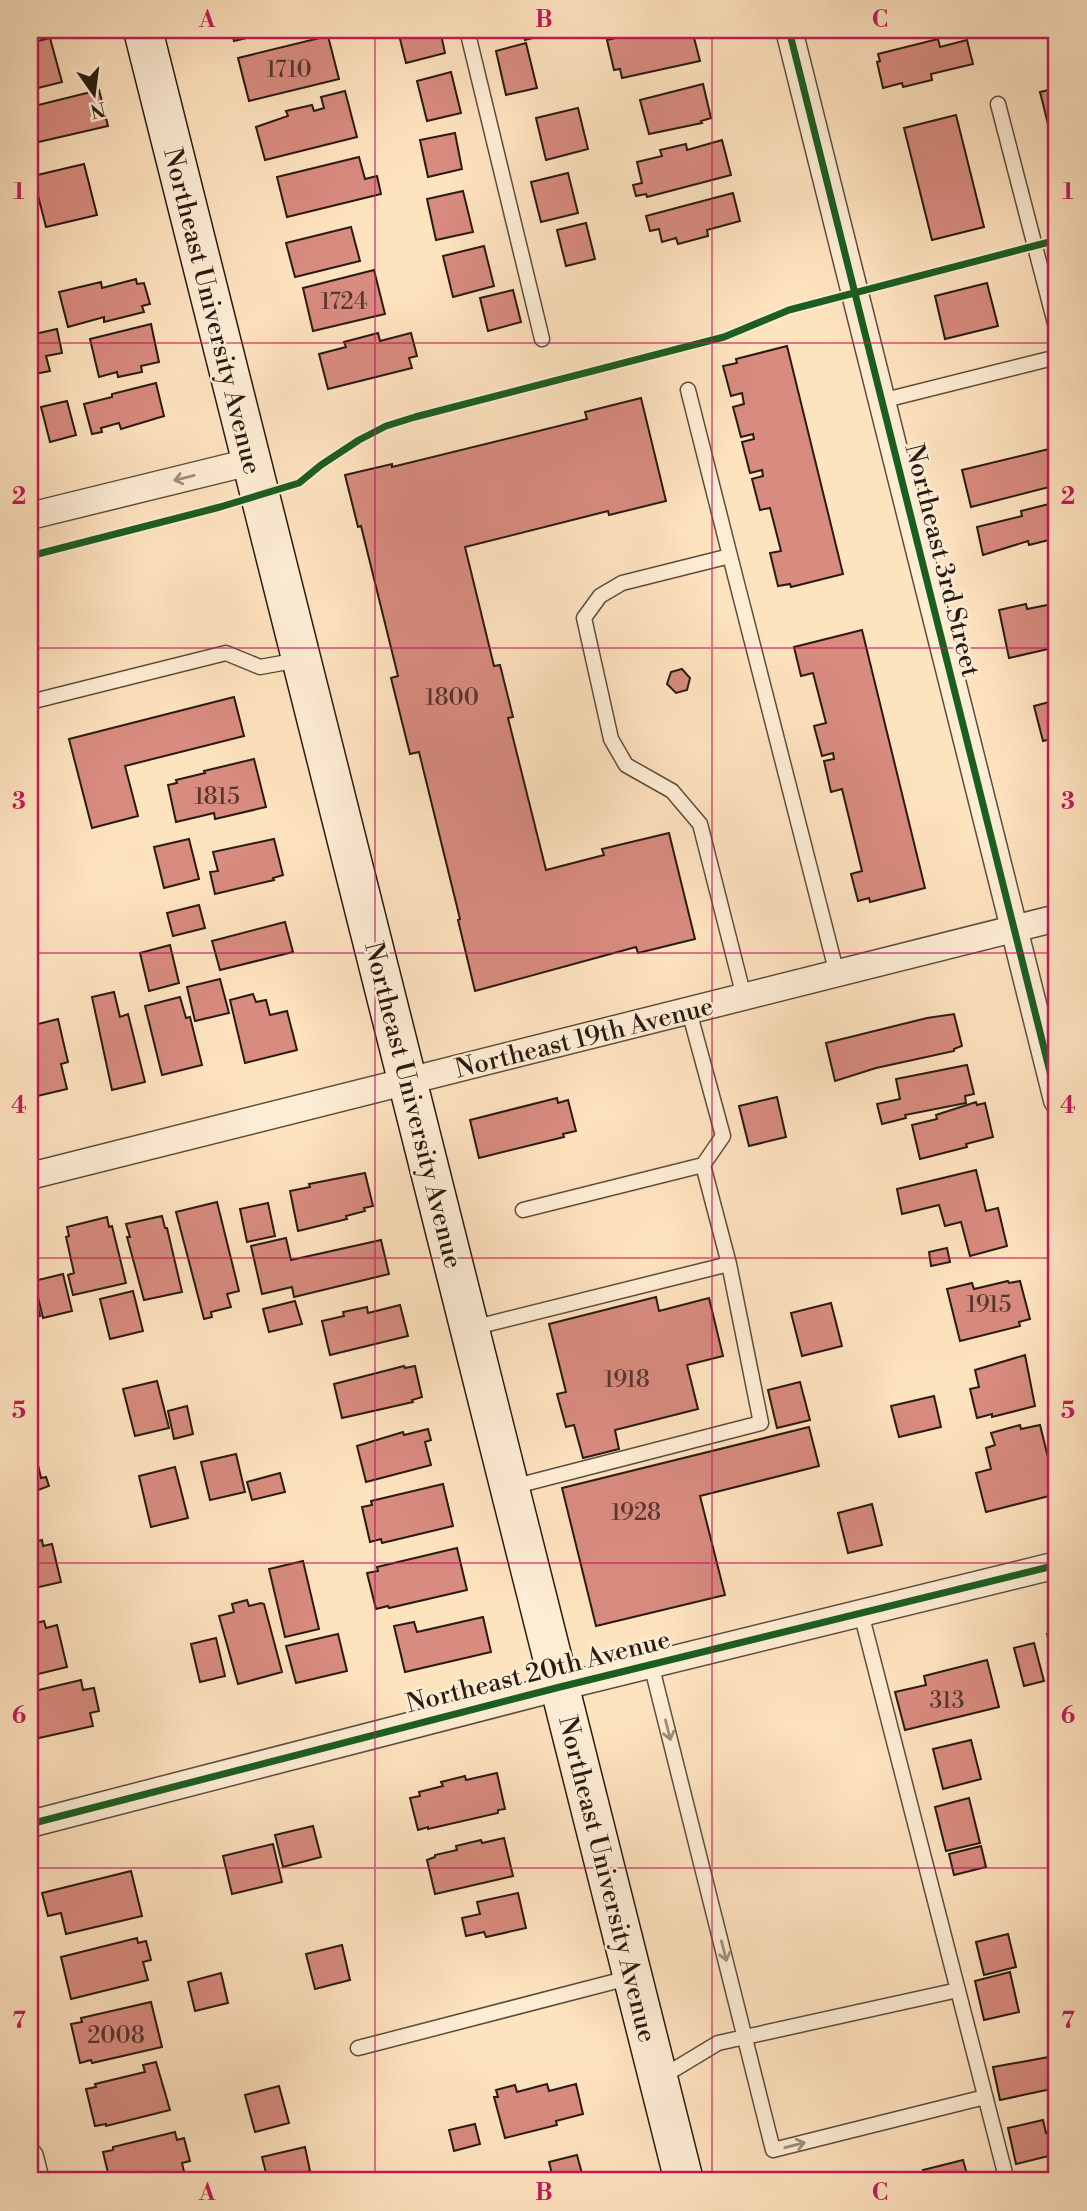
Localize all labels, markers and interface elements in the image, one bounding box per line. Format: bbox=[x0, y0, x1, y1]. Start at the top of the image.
text: A bbox=[198, 6, 216, 34]
text: B bbox=[535, 6, 553, 34]
text: C bbox=[872, 6, 888, 34]
house number: 1710 bbox=[266, 56, 312, 84]
north arrow bbox=[60, 60, 130, 130]
text: N bbox=[88, 96, 108, 123]
street label: Northeast University Avenue bbox=[156, 145, 268, 478]
text: 1 bbox=[13, 178, 25, 206]
text: 1 bbox=[1062, 178, 1074, 206]
house number: 1724 bbox=[320, 288, 368, 316]
street label: Northeast 3rd Street bbox=[898, 440, 986, 680]
one-way arrow bbox=[173, 472, 196, 485]
text: 2 bbox=[12, 483, 26, 511]
text: 2 bbox=[1061, 483, 1075, 511]
house number: 1800 bbox=[425, 684, 479, 712]
house number: 1815 bbox=[194, 783, 240, 811]
text: 3 bbox=[12, 788, 26, 816]
text: 3 bbox=[1061, 788, 1075, 816]
street label: Northeast University Avenue bbox=[357, 939, 469, 1272]
street label: Northeast 19th Avenue bbox=[452, 990, 717, 1086]
text: 4 bbox=[11, 1092, 27, 1120]
text: 4 bbox=[1060, 1092, 1076, 1120]
house number: 1915 bbox=[967, 1291, 1011, 1319]
house number: 1918 bbox=[604, 1366, 650, 1394]
text: 5 bbox=[12, 1397, 26, 1425]
text: 5 bbox=[1061, 1397, 1075, 1425]
house number: 1928 bbox=[611, 1499, 661, 1527]
street label: Northeast 20th Avenue bbox=[403, 1624, 674, 1720]
house number: 313 bbox=[930, 1687, 964, 1715]
text: 6 bbox=[12, 1702, 26, 1730]
text: 6 bbox=[1061, 1702, 1075, 1730]
street label: Northeast University Avenue bbox=[551, 1713, 663, 2046]
one-way arrow bbox=[662, 1718, 675, 1741]
one-way arrow bbox=[718, 1939, 731, 1961]
text: 7 bbox=[12, 2007, 26, 2035]
text: 7 bbox=[1061, 2007, 1075, 2035]
house number: 2008 bbox=[87, 2022, 145, 2050]
one-way arrow bbox=[783, 2138, 806, 2151]
text: A bbox=[198, 2179, 216, 2207]
text: B bbox=[535, 2179, 553, 2207]
text: C bbox=[872, 2179, 888, 2207]

